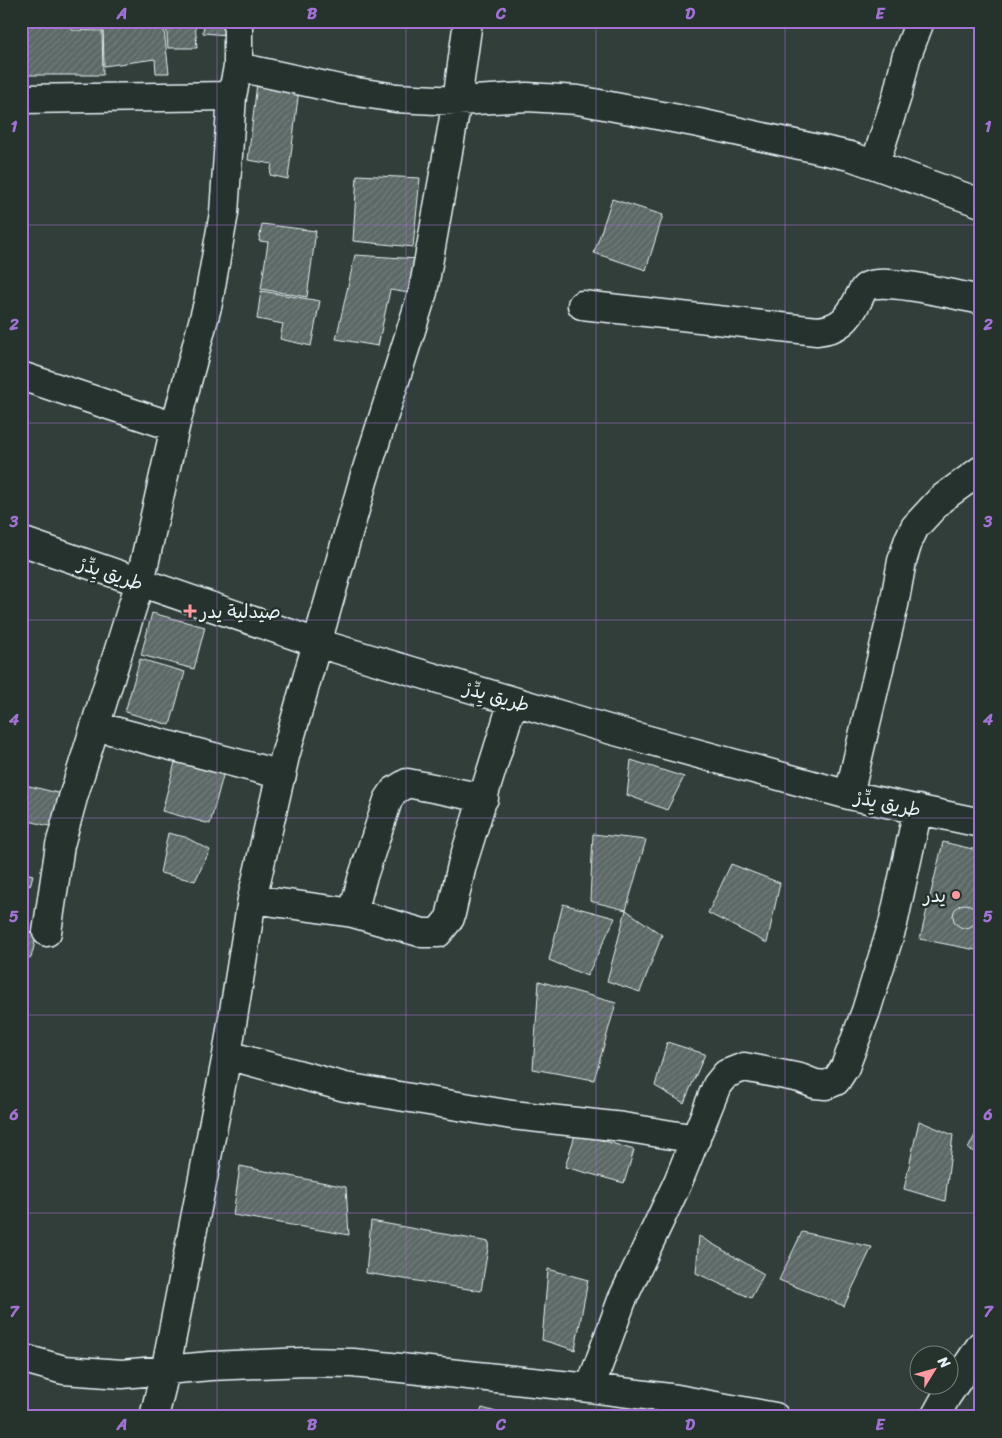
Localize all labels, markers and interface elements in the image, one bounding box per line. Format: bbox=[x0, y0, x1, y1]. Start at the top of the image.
text: A bbox=[116, 0, 127, 28]
text: B bbox=[307, 0, 318, 28]
text: C bbox=[495, 0, 507, 28]
text: D bbox=[685, 0, 695, 28]
text: E bbox=[876, 0, 886, 28]
text: 1 bbox=[11, 112, 18, 141]
text: 1 bbox=[985, 112, 992, 141]
text: 2 bbox=[8, 310, 19, 339]
text: 2 bbox=[982, 310, 993, 339]
text: 3 bbox=[9, 507, 19, 536]
text: 3 bbox=[983, 507, 993, 536]
street label: طريق يِدِّرْ bbox=[72, 546, 148, 600]
place label: صيدلية يدر bbox=[198, 595, 281, 628]
marker: صيدلية يدر bbox=[184, 605, 196, 617]
street label: طريق يِدِّرْ bbox=[458, 671, 534, 722]
text: 4 bbox=[8, 705, 19, 734]
text: 4 bbox=[982, 705, 993, 734]
street label: طريق يِدِّرْ bbox=[850, 780, 924, 827]
place label: يدر bbox=[922, 879, 946, 912]
marker: يدر bbox=[950, 889, 962, 901]
text: 5 bbox=[9, 902, 19, 931]
text: 5 bbox=[983, 902, 993, 931]
text: 6 bbox=[8, 1100, 19, 1129]
text: 6 bbox=[982, 1100, 993, 1129]
text: 7 bbox=[9, 1297, 20, 1326]
text: 7 bbox=[983, 1297, 994, 1326]
north arrow bbox=[910, 1346, 960, 1396]
text: N bbox=[930, 1350, 957, 1374]
text: A bbox=[116, 1410, 127, 1438]
text: B bbox=[307, 1410, 318, 1438]
text: C bbox=[495, 1410, 507, 1438]
text: D bbox=[685, 1410, 695, 1438]
text: E bbox=[876, 1410, 886, 1438]

